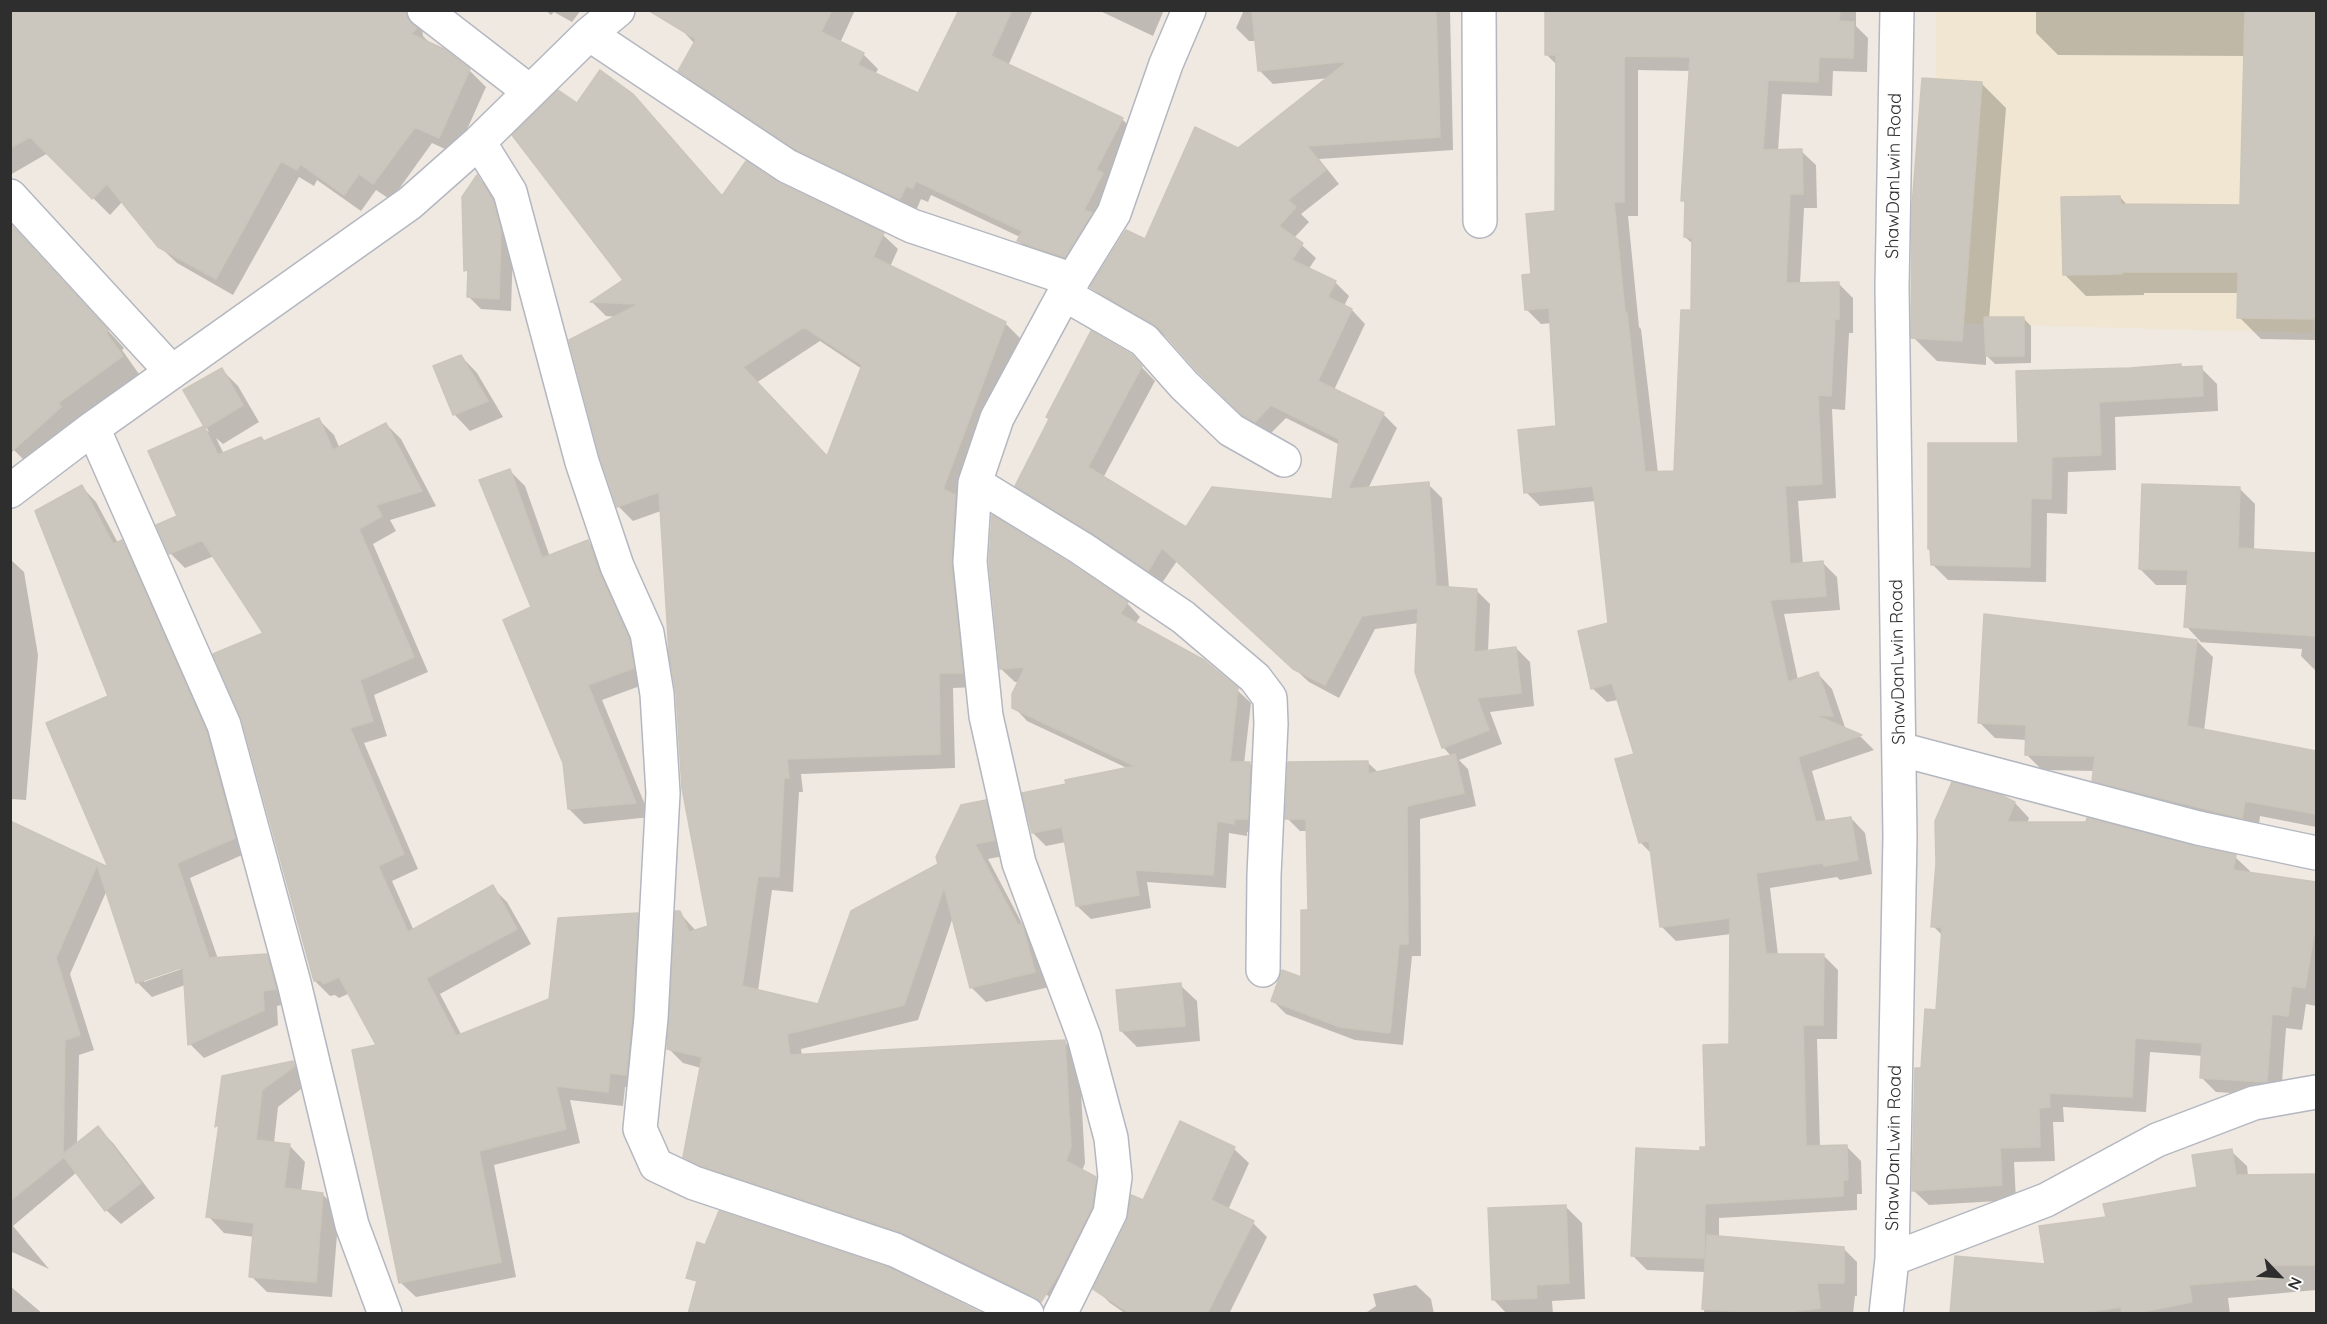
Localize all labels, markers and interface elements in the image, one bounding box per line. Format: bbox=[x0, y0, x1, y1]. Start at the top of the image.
street label: ShawDanLwin Road bbox=[1882, 93, 1906, 259]
street label: ShawDanLwin Road bbox=[1886, 579, 1910, 745]
street label: ShawDanLwin Road bbox=[1882, 1065, 1906, 1231]
north arrow bbox=[2249, 1246, 2309, 1306]
text: N bbox=[2284, 1274, 2307, 1293]

